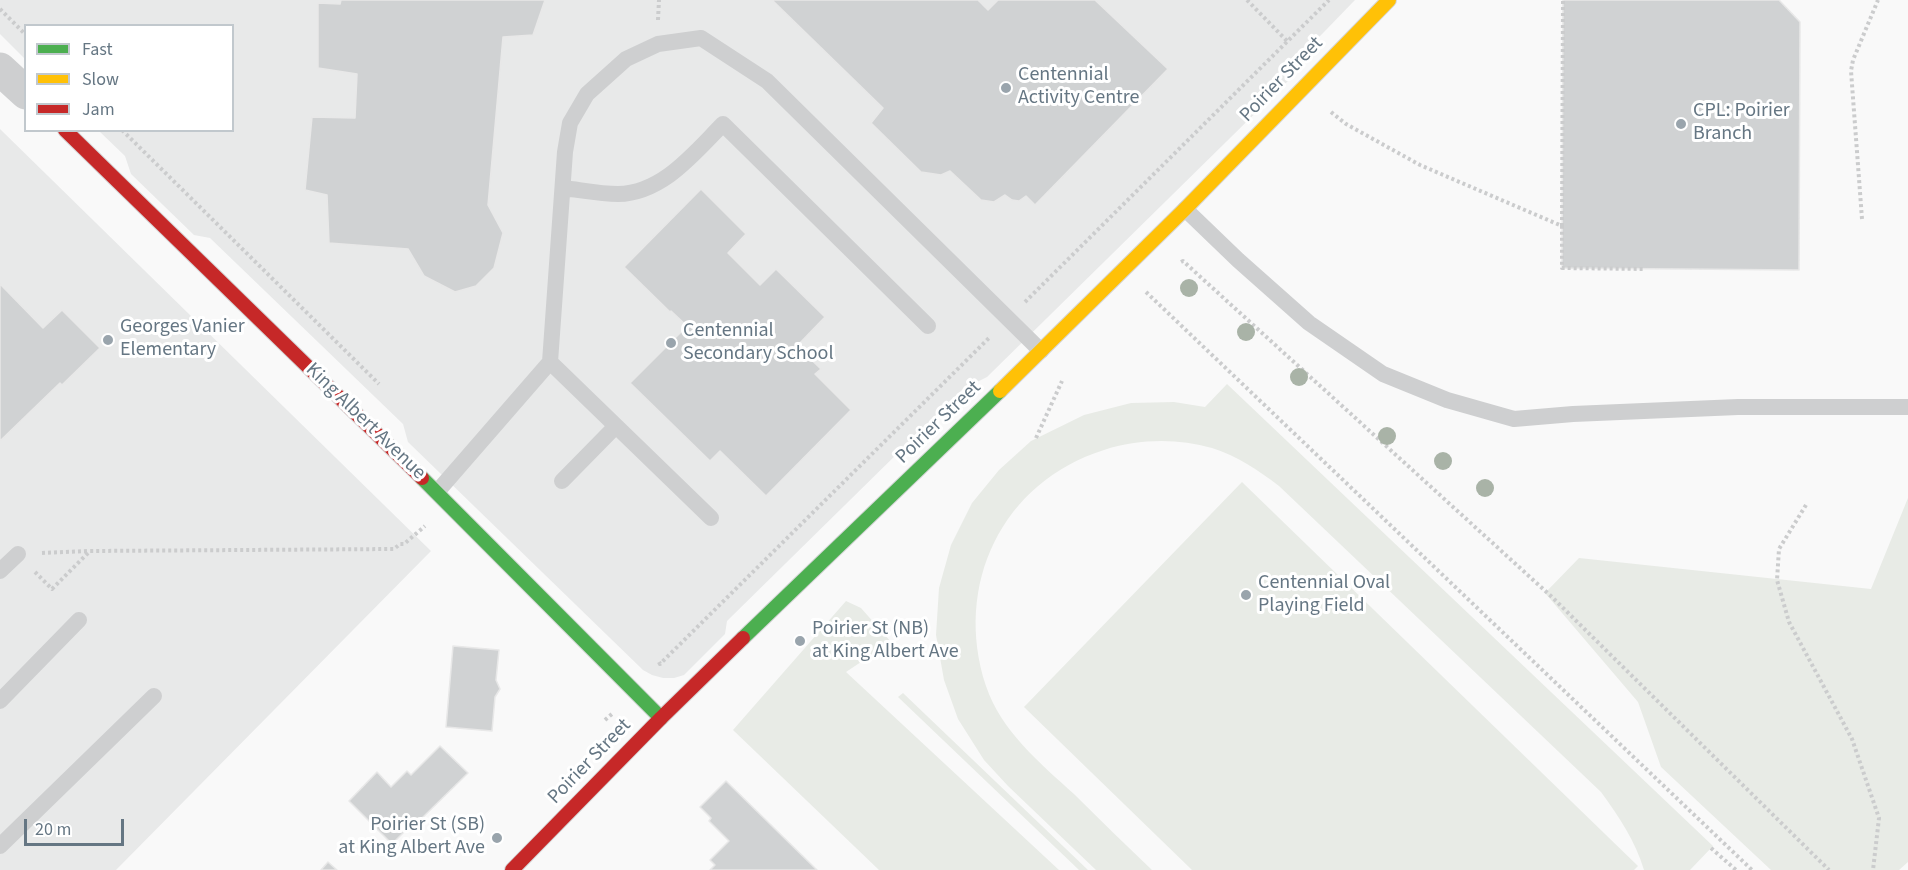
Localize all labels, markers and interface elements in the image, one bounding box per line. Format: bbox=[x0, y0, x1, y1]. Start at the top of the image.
legend bbox=[24, 24, 234, 132]
street label: Poirier Street bbox=[1235, 32, 1329, 128]
text: Fast bbox=[82, 37, 113, 62]
place label: Centennial Activity Centre bbox=[1018, 64, 1140, 111]
text: Slow bbox=[82, 67, 119, 92]
marker: Centennial Activity Centre bbox=[999, 81, 1013, 95]
text: Jam bbox=[82, 97, 115, 122]
place label: CPL: Poirier Branch bbox=[1693, 100, 1790, 147]
marker: CPL: Poirier Branch bbox=[1674, 117, 1688, 131]
place label: Georges Vanier Elementary bbox=[120, 316, 245, 363]
place label: Centennial Secondary School bbox=[683, 320, 834, 367]
marker: Georges Vanier Elementary bbox=[101, 333, 115, 347]
marker: Centennial Secondary School bbox=[664, 336, 678, 350]
street label: King Albert Avenue bbox=[300, 359, 430, 485]
street label: Poirier Street bbox=[891, 376, 987, 470]
place label: Centennial Oval Playing Field bbox=[1258, 572, 1390, 619]
marker: Centennial Oval Playing Field bbox=[1239, 588, 1253, 602]
place label: Poirier St (NB) at King Albert Ave bbox=[812, 618, 959, 665]
marker: Poirier St (NB) at King Albert Ave bbox=[793, 634, 807, 648]
street label: Poirier Street bbox=[543, 714, 637, 810]
scale bar bbox=[27, 807, 128, 845]
place label: Poirier St (SB) at King Albert Ave bbox=[338, 814, 485, 861]
text: 20 m bbox=[35, 817, 71, 842]
marker: Poirier St (SB) at King Albert Ave bbox=[490, 831, 504, 845]

